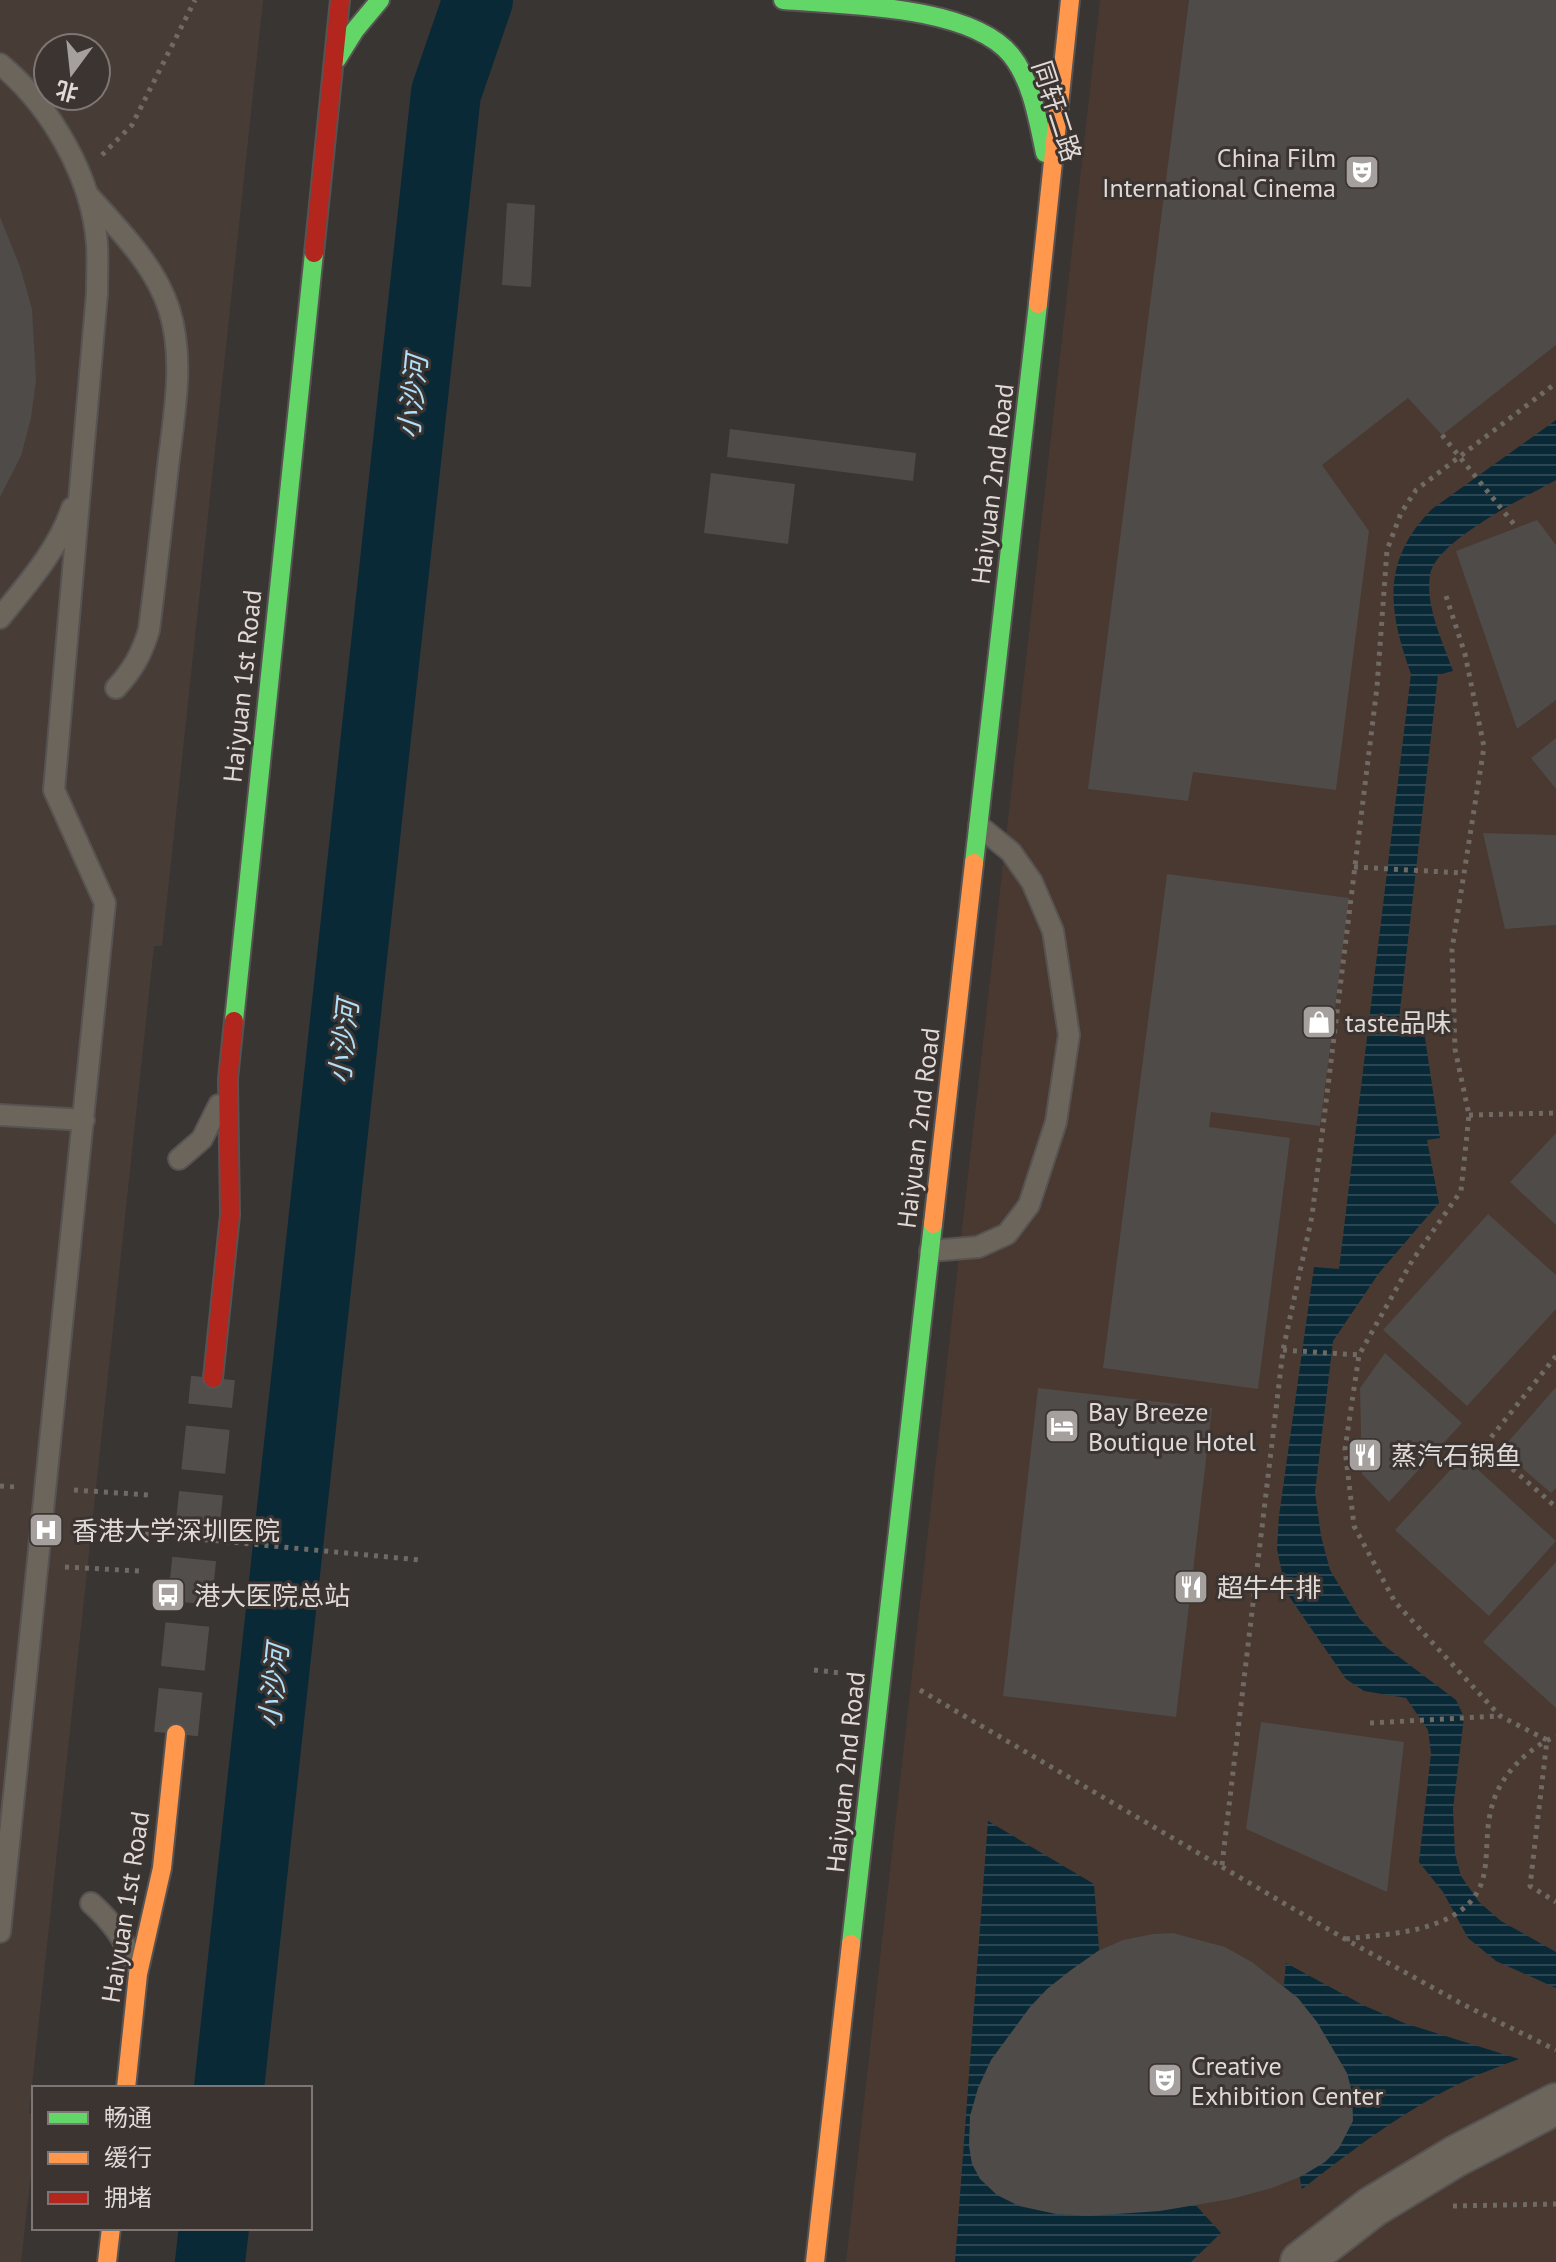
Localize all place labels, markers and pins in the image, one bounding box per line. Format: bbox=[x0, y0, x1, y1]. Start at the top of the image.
place label: China Film International Cinema bbox=[1102, 141, 1336, 204]
theatre icon: China Film International Cinema bbox=[1343, 153, 1381, 191]
shop icon: taste品味 bbox=[1300, 1003, 1338, 1041]
place label: taste品味 bbox=[1345, 1006, 1451, 1039]
place label: Bay Breeze Boutique Hotel bbox=[1088, 1395, 1256, 1458]
hotel icon: Bay Breeze Boutique Hotel bbox=[1043, 1407, 1081, 1445]
restaurant icon: 蒸汽石锅鱼 bbox=[1346, 1436, 1384, 1474]
place label: 蒸汽石锅鱼 bbox=[1391, 1439, 1521, 1472]
hospital icon: 香港大学深圳医院 bbox=[27, 1511, 65, 1549]
place label: 香港大学深圳医院 bbox=[72, 1514, 280, 1547]
restaurant icon: 超牛牛排 bbox=[1172, 1568, 1210, 1606]
place label: 超牛牛排 bbox=[1217, 1571, 1321, 1604]
bus stop icon: 港大医院总站 bbox=[149, 1576, 187, 1614]
place label: 港大医院总站 bbox=[194, 1579, 350, 1612]
place label: Creative Exhibition Center bbox=[1191, 2049, 1384, 2112]
theatre icon: Creative Exhibition Center bbox=[1146, 2061, 1184, 2099]

